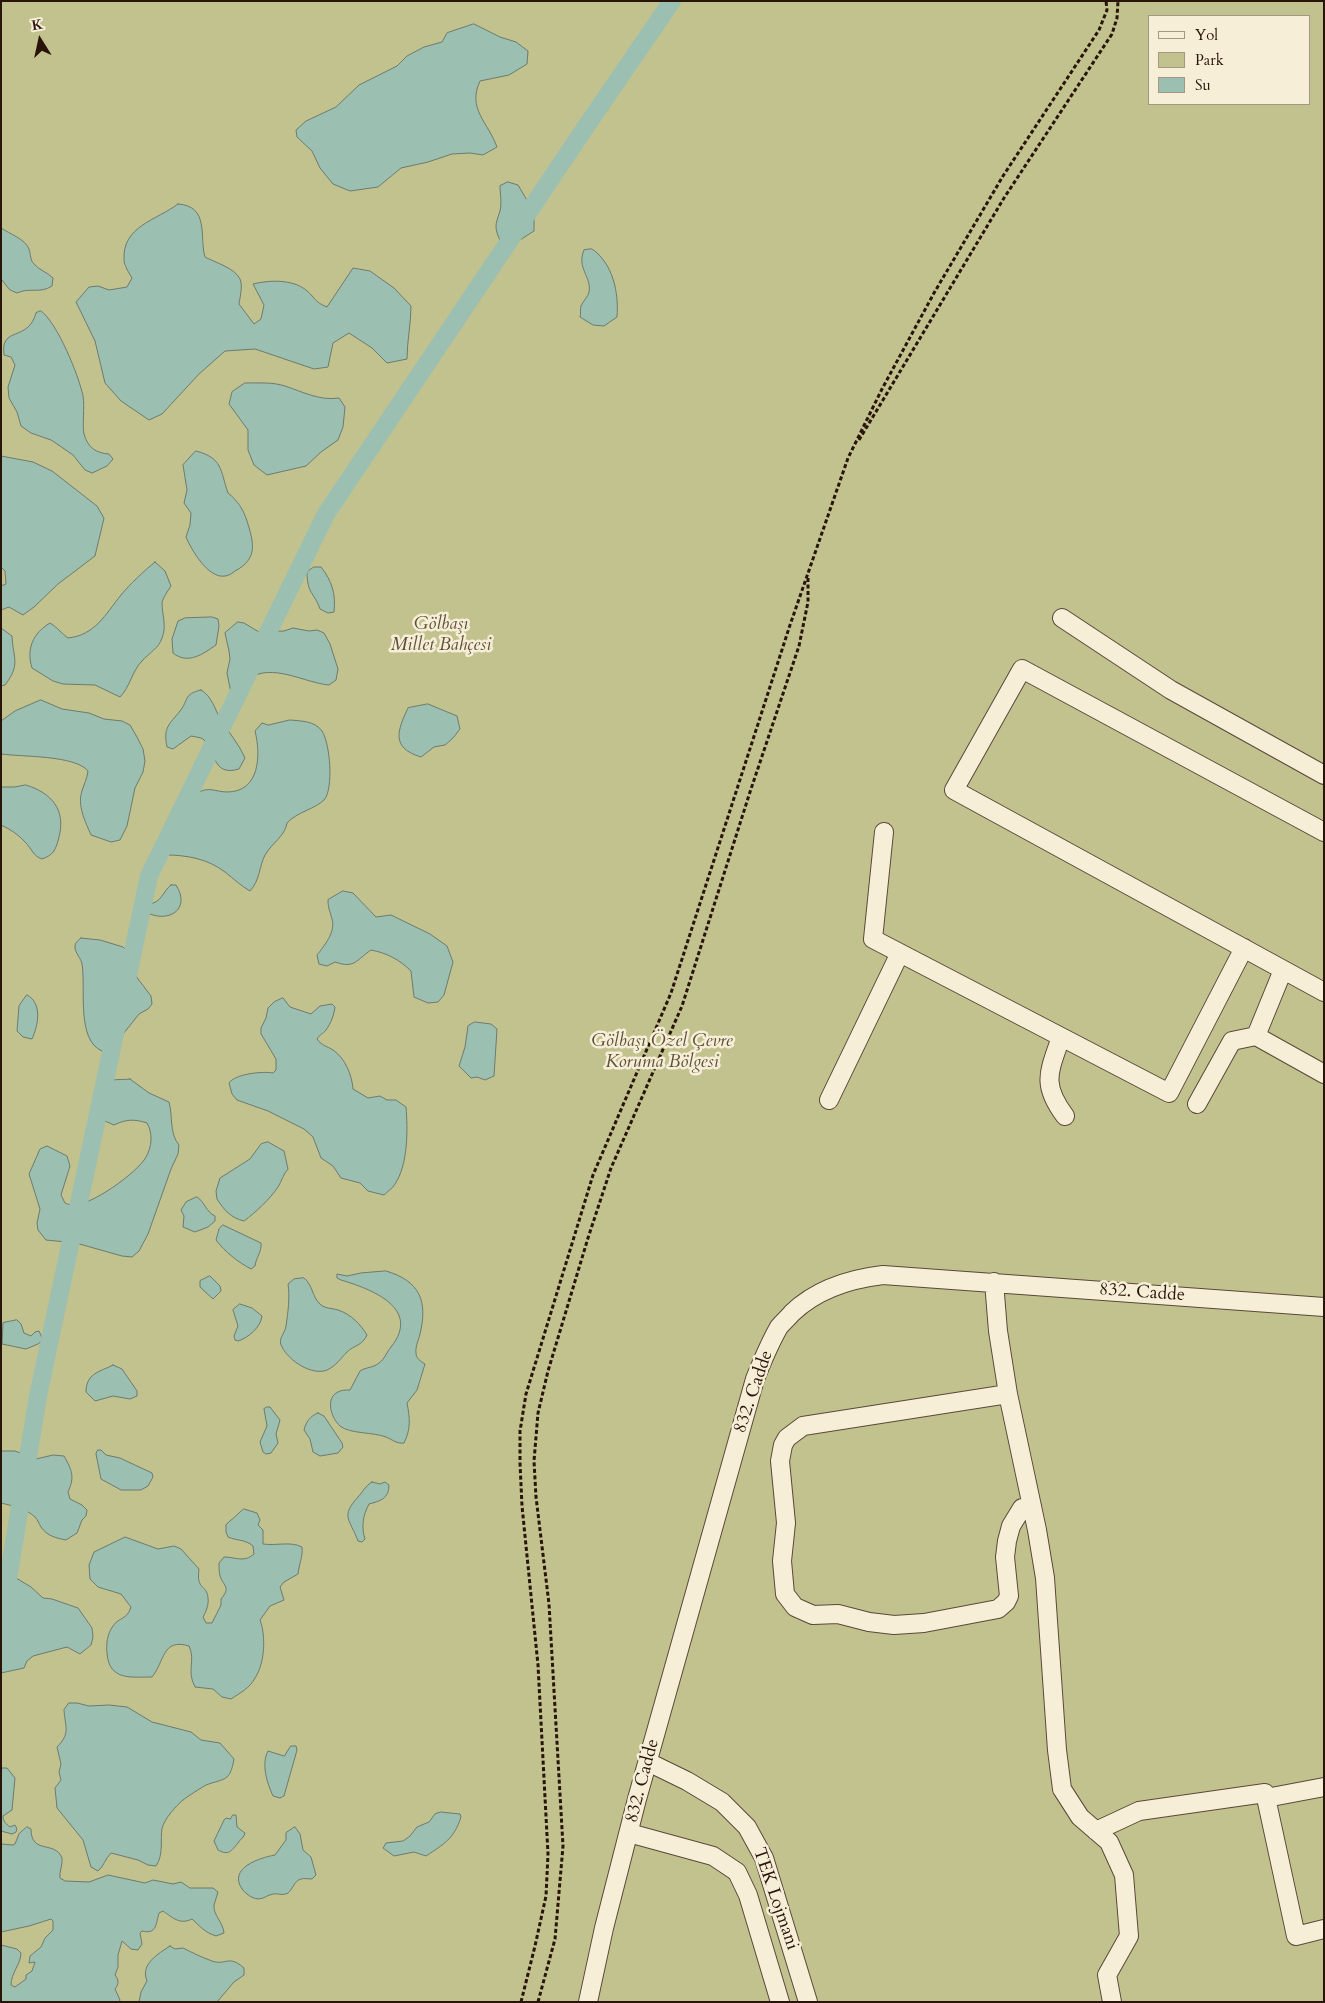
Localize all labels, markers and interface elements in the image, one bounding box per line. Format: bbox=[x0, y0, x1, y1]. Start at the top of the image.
text: K bbox=[30, 14, 45, 35]
north arrow bbox=[15, 15, 65, 65]
legend bbox=[1148, 15, 1310, 105]
text: Yol bbox=[1195, 25, 1218, 45]
text: Park bbox=[1195, 50, 1224, 70]
text: Su bbox=[1195, 75, 1211, 95]
park label: Gölbaşı Millet Bahçesi bbox=[391, 614, 491, 656]
park label: Gölbaşı Özel Çevre Koruma Bölgesi bbox=[591, 1031, 733, 1074]
street label: 832. Cadde bbox=[1098, 1279, 1186, 1307]
street label: 832. Cadde bbox=[730, 1348, 778, 1436]
street label: 832. Cadde bbox=[621, 1737, 665, 1825]
street label: TEK Lojmani bbox=[747, 1845, 803, 1953]

